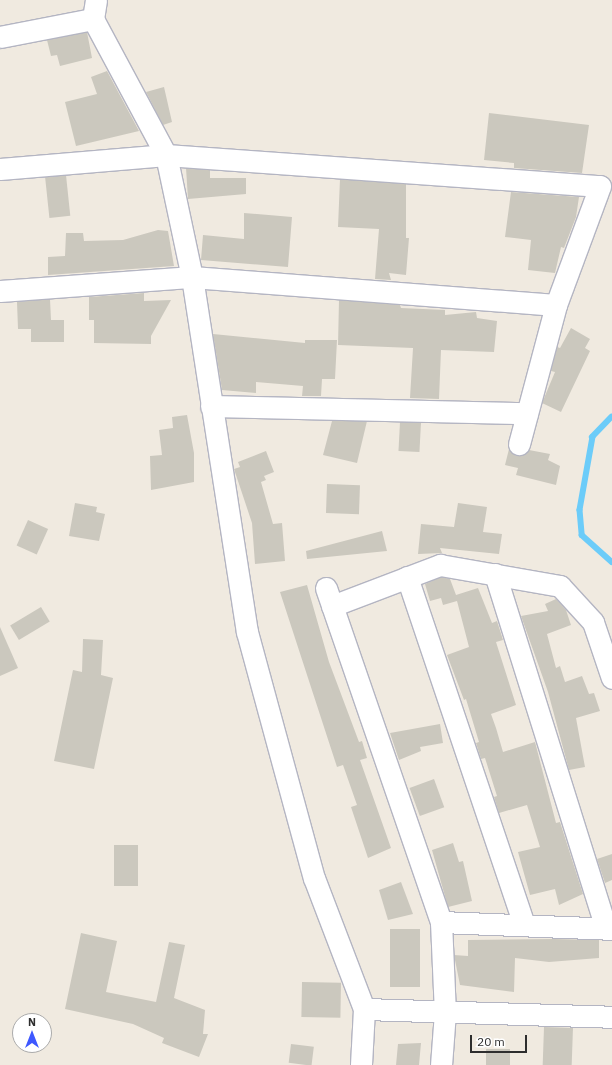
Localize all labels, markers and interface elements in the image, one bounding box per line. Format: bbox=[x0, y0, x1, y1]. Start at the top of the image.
north arrow bbox=[12, 1013, 52, 1053]
text: N bbox=[28, 1015, 36, 1029]
scale bar bbox=[472, 1027, 529, 1053]
text: 20 m bbox=[477, 1034, 505, 1049]

